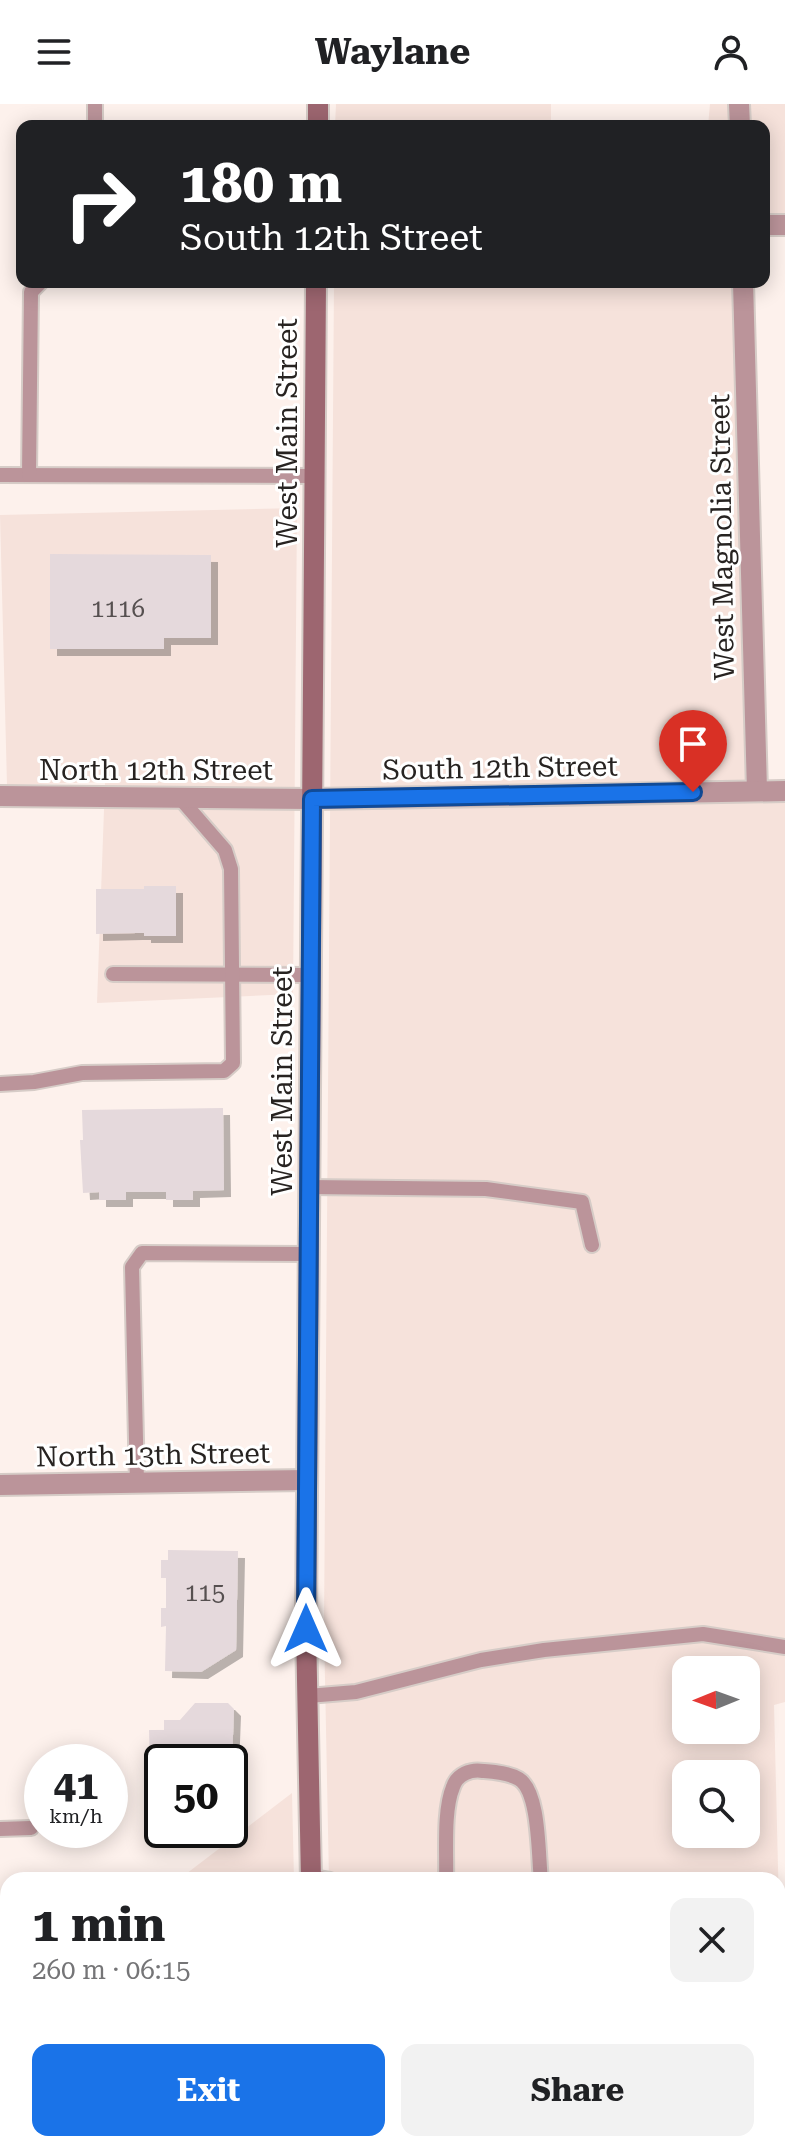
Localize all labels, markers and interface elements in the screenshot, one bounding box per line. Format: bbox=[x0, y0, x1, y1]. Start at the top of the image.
icon: menu bbox=[32, 30, 76, 74]
icon: person bbox=[709, 30, 753, 74]
text: Waylane bbox=[315, 31, 470, 73]
text: 180 m bbox=[180, 150, 342, 216]
icon: right bbox=[48, 152, 152, 256]
text: South 12th Street bbox=[180, 217, 483, 259]
street label: West Main Street bbox=[271, 318, 304, 548]
street label: West Magnolia Street bbox=[703, 394, 741, 680]
house number: 1116 bbox=[91, 595, 145, 623]
pin bbox=[659, 710, 727, 792]
icon: arrive bbox=[671, 722, 715, 766]
street label: South 12th Street bbox=[382, 749, 618, 787]
street label: North 12th Street bbox=[39, 754, 273, 787]
street label: West Main Street bbox=[266, 966, 299, 1196]
street label: North 13th Street bbox=[36, 1436, 270, 1474]
house number: 115 bbox=[185, 1579, 225, 1607]
position arrow bbox=[264, 1587, 348, 1671]
north arrow bbox=[672, 1656, 760, 1744]
map controls bbox=[672, 1656, 760, 1848]
speed limit sign: 50 bbox=[144, 1744, 248, 1848]
button: search bbox=[672, 1760, 760, 1848]
text: 41 bbox=[54, 1762, 98, 1809]
text: km/h bbox=[49, 1804, 103, 1828]
text: 1 min bbox=[32, 1897, 165, 1953]
button: close bbox=[670, 1898, 754, 1982]
text: 260 m · 06:15 bbox=[32, 1955, 191, 1985]
button: Exit bbox=[32, 2044, 385, 2136]
button: Share bbox=[401, 2044, 754, 2136]

